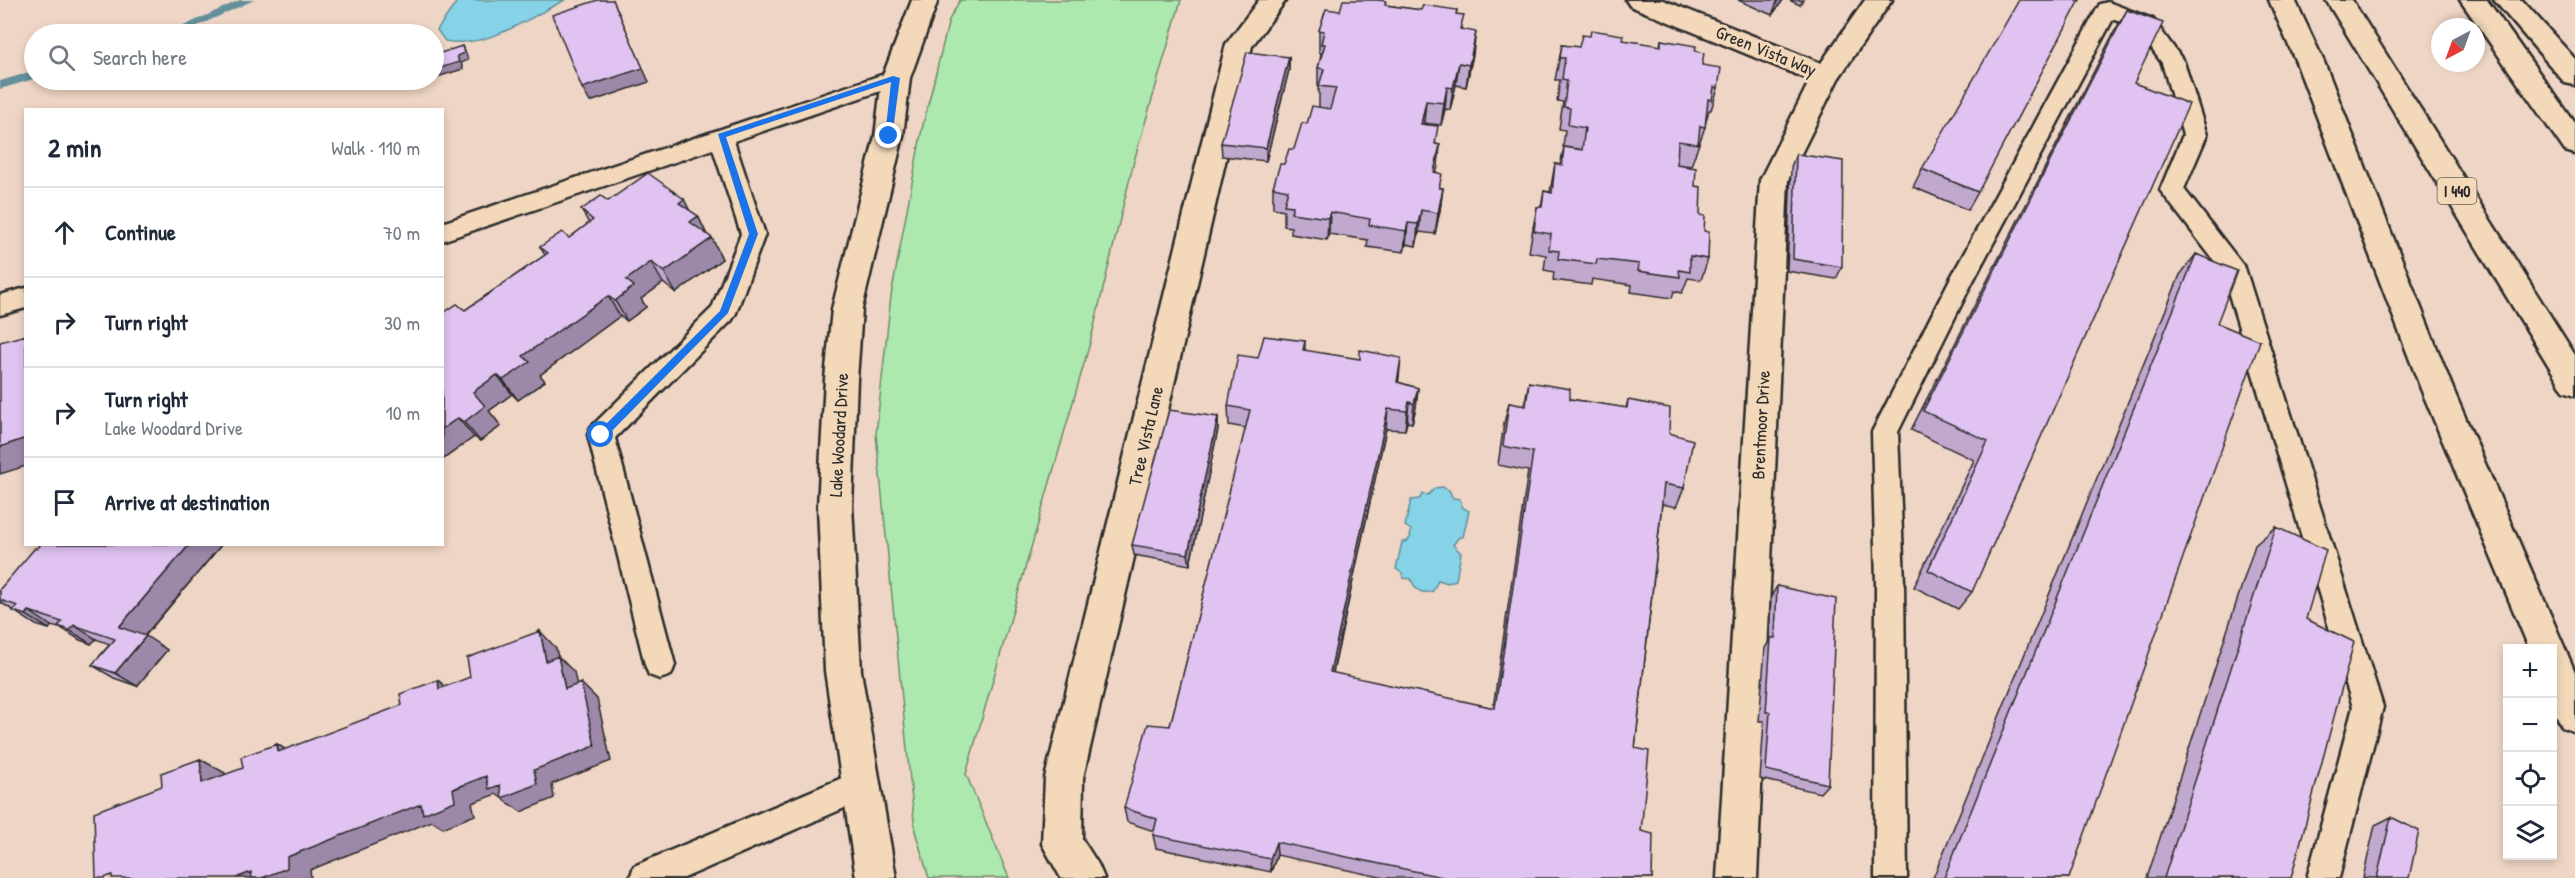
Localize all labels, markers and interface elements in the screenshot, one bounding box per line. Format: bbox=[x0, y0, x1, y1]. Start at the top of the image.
north arrow bbox=[2431, 18, 2485, 72]
street label: Green Vista Way bbox=[1712, 19, 1821, 82]
search box bbox=[24, 24, 444, 90]
icon: search bbox=[45, 41, 78, 74]
text: Search here bbox=[93, 42, 187, 72]
route end bbox=[875, 122, 901, 148]
text: 2 min bbox=[48, 130, 101, 165]
text: Walk · 110 m bbox=[331, 134, 420, 161]
road number: I 440 bbox=[2438, 178, 2476, 204]
icon: ahead bbox=[48, 216, 81, 249]
text: Continue bbox=[105, 217, 176, 247]
text: 70 m bbox=[383, 219, 420, 246]
icon: right bbox=[48, 306, 81, 339]
text: Turn right bbox=[105, 307, 188, 337]
text: 30 m bbox=[384, 309, 420, 336]
street label: Brentmoor Drive bbox=[1745, 370, 1776, 480]
street label: Lake Woodard Drive bbox=[823, 372, 854, 498]
text: Turn right bbox=[105, 384, 188, 414]
street label: Tree Vista Lane bbox=[1122, 384, 1169, 488]
icon: right bbox=[48, 396, 81, 429]
text: 10 m bbox=[386, 399, 420, 426]
text: Lake Woodard Drive bbox=[105, 414, 243, 441]
route start bbox=[587, 421, 613, 447]
icon: arrive bbox=[48, 486, 81, 519]
text: Arrive at destination bbox=[105, 487, 270, 517]
map controls bbox=[2503, 644, 2557, 860]
button: + bbox=[2503, 644, 2557, 698]
button: − bbox=[2503, 698, 2557, 752]
button: locate bbox=[2503, 752, 2557, 806]
button: layers bbox=[2503, 806, 2557, 860]

